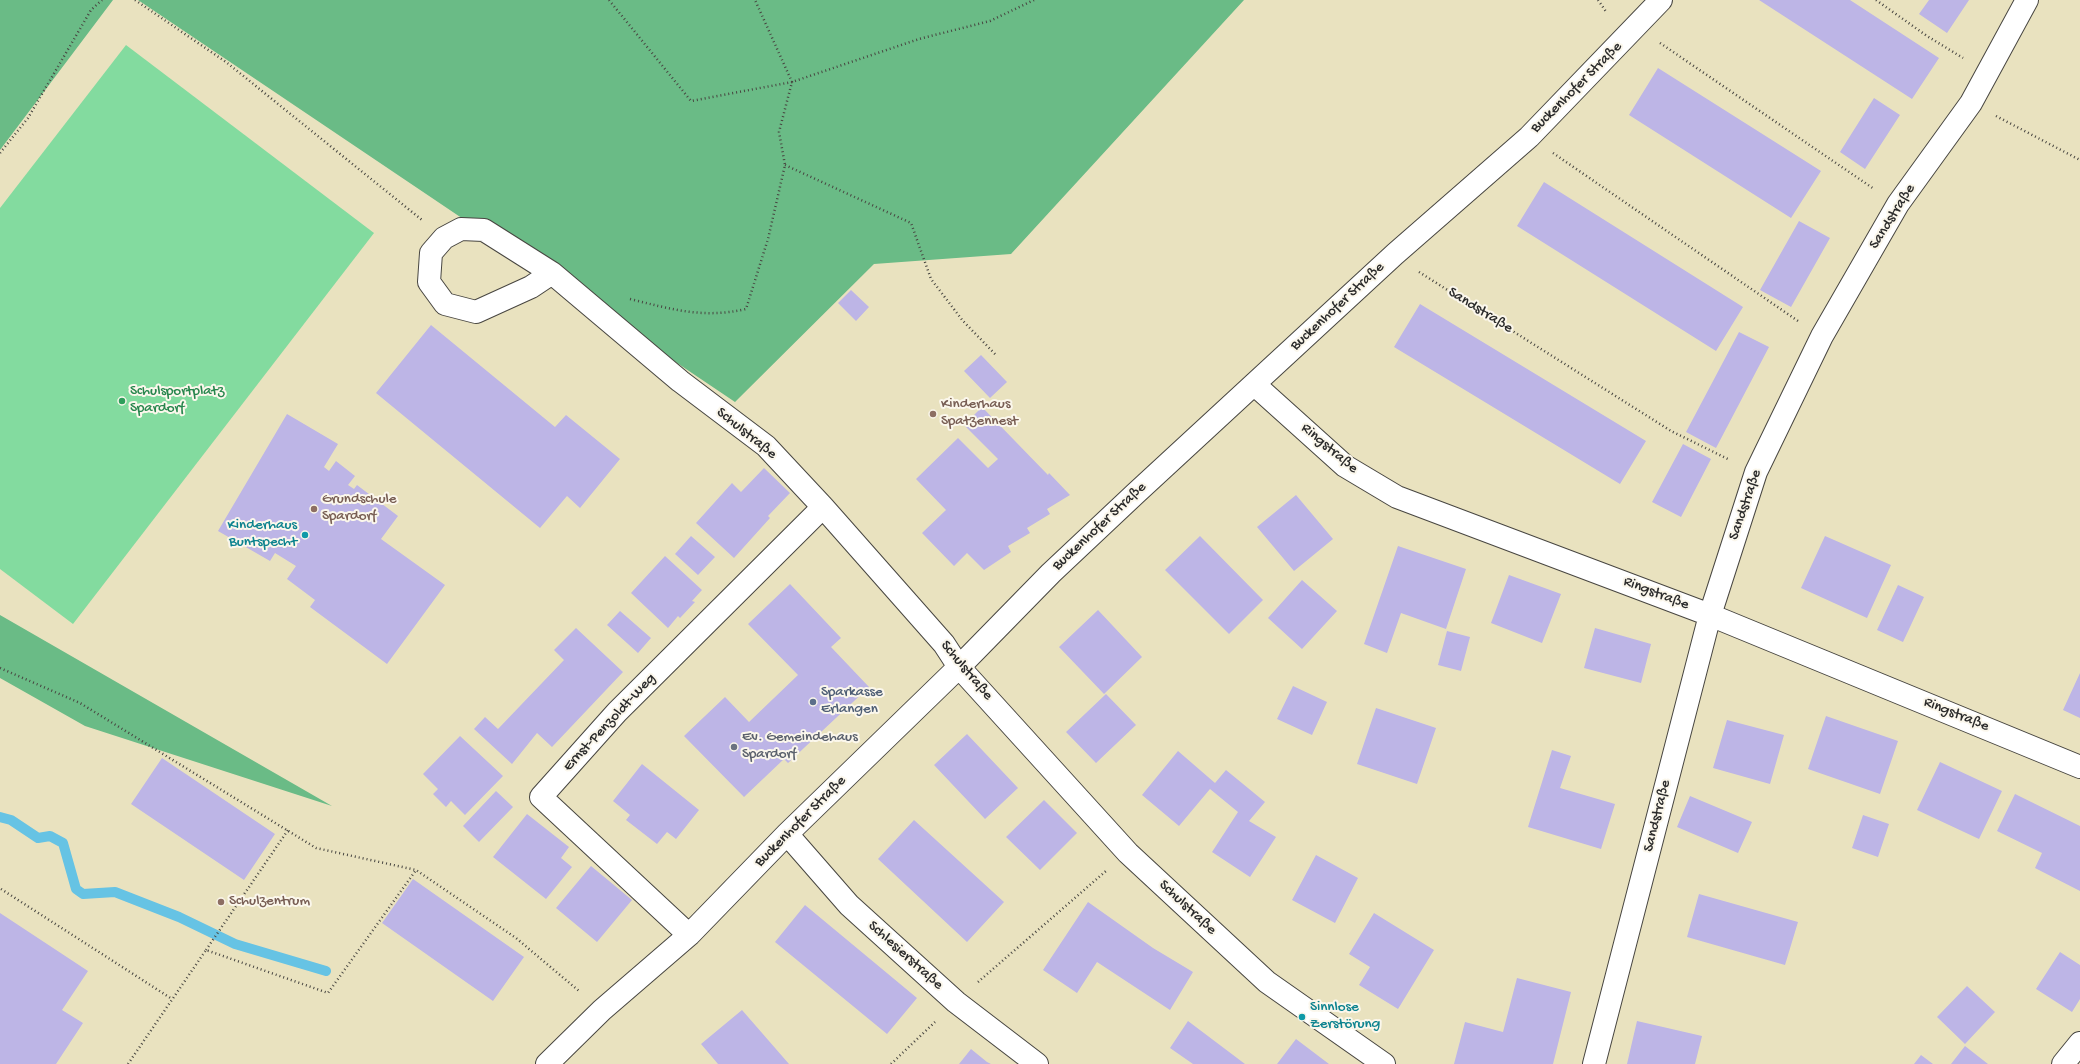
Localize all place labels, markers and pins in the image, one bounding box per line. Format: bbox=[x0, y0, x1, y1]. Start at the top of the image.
place label: Schulsportplatz Spardorf bbox=[130, 383, 224, 418]
marker: Schulsportplatz Spardorf bbox=[117, 396, 127, 406]
place label: Kinderhaus Spatzennest bbox=[941, 396, 1018, 431]
marker: Kinderhaus Spatzennest bbox=[928, 409, 938, 419]
place label: Grundschule Spardorf bbox=[322, 491, 396, 526]
marker: Grundschule Spardorf bbox=[309, 504, 319, 514]
place label: Kinderhaus Buntspecht bbox=[228, 517, 297, 552]
marker: Kinderhaus Buntspecht bbox=[300, 530, 310, 540]
place label: Sparkasse Erlangen bbox=[821, 684, 883, 719]
marker: Sparkasse Erlangen bbox=[808, 697, 818, 707]
place label: Ev. Gemeindehaus Spardorf bbox=[742, 729, 858, 764]
marker: Ev. Gemeindehaus Spardorf bbox=[729, 742, 739, 752]
place label: Schulzentrum bbox=[229, 893, 310, 911]
marker: Schulzentrum bbox=[216, 897, 226, 907]
place label: Sinnlose Zerstörung bbox=[1310, 999, 1380, 1034]
marker: Sinnlose Zerstörung bbox=[1297, 1012, 1307, 1022]

